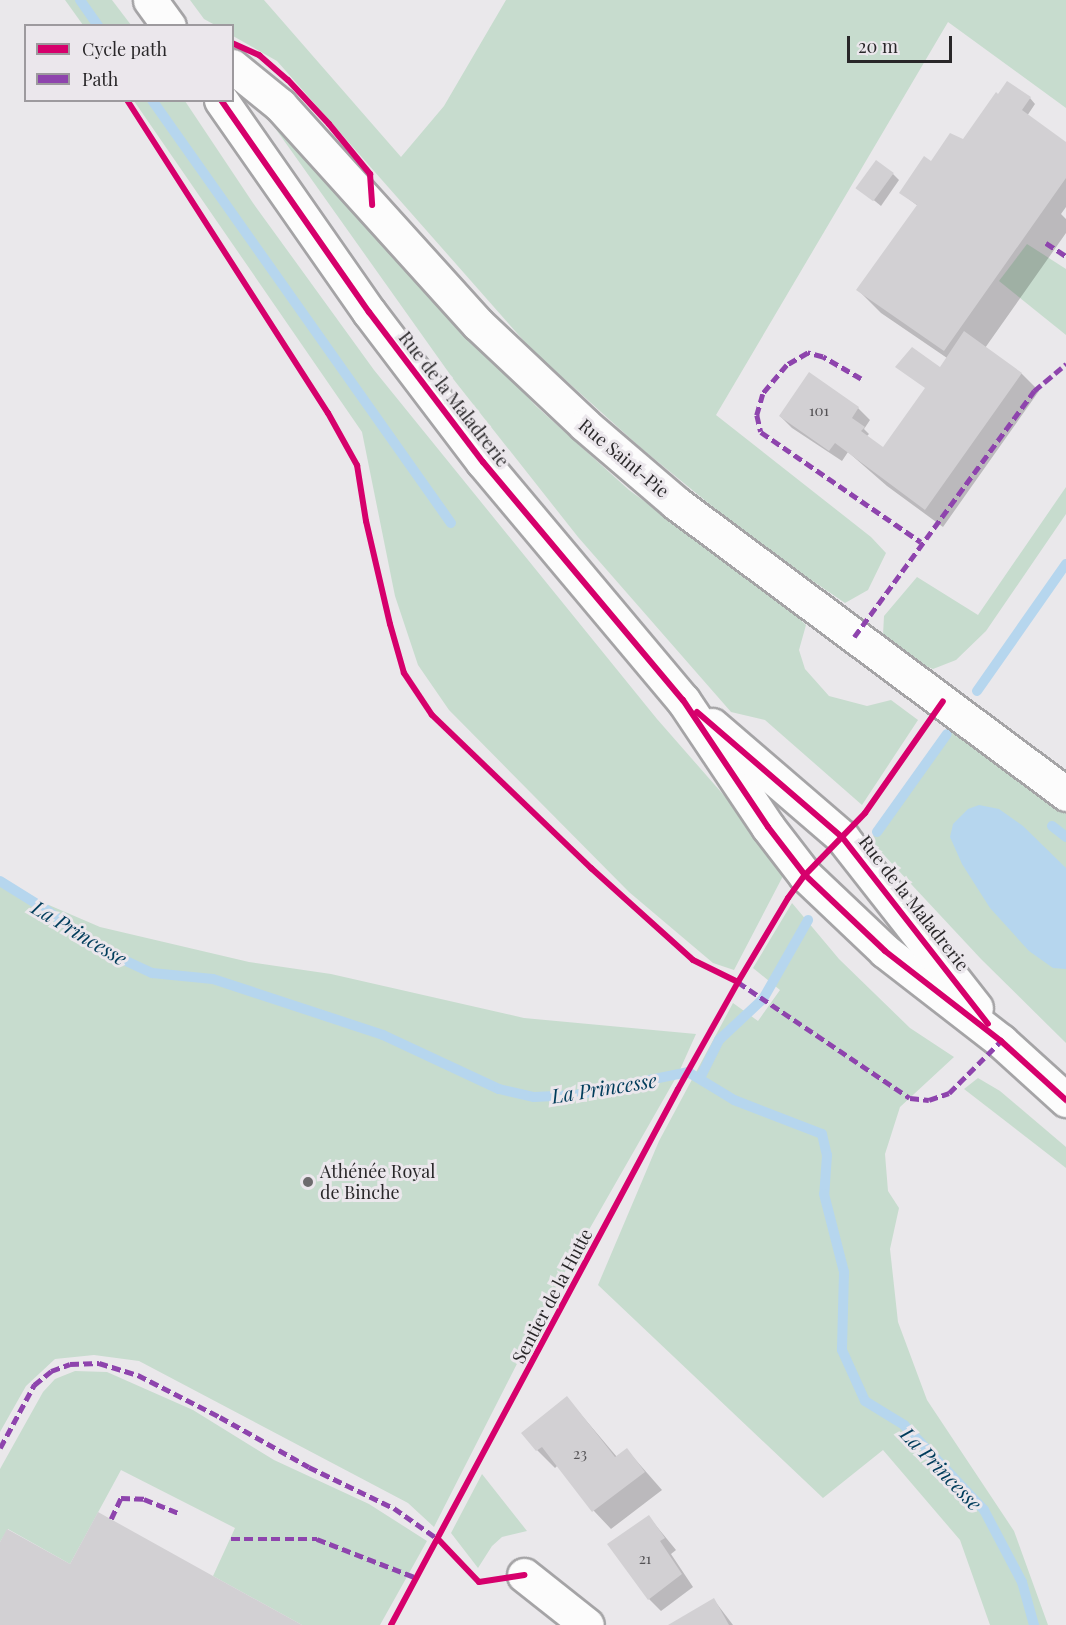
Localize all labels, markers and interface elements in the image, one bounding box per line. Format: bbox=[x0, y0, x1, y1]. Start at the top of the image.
legend bbox=[24, 24, 234, 102]
scale bar bbox=[850, 24, 955, 62]
text: 20 m bbox=[858, 34, 898, 58]
text: Cycle path bbox=[82, 37, 167, 61]
text: Path bbox=[82, 67, 118, 91]
street label: Rue de la Maladrerie bbox=[394, 327, 514, 471]
house number: 101 bbox=[809, 402, 829, 420]
street label: Rue Saint-Pie bbox=[575, 414, 673, 502]
street label: Rue de la Maladrerie bbox=[854, 831, 974, 975]
water label: La Princesse bbox=[28, 894, 132, 970]
water label: La Princesse bbox=[550, 1067, 658, 1107]
place label: Athénée Royal de Binche bbox=[320, 1161, 435, 1204]
marker: Athénée Royal de Binche bbox=[301, 1175, 315, 1189]
street label: Sentier de la Hutte bbox=[507, 1224, 597, 1368]
water label: La Princesse bbox=[896, 1421, 988, 1515]
house number: 23 bbox=[573, 1445, 587, 1463]
house number: 21 bbox=[639, 1550, 651, 1568]

